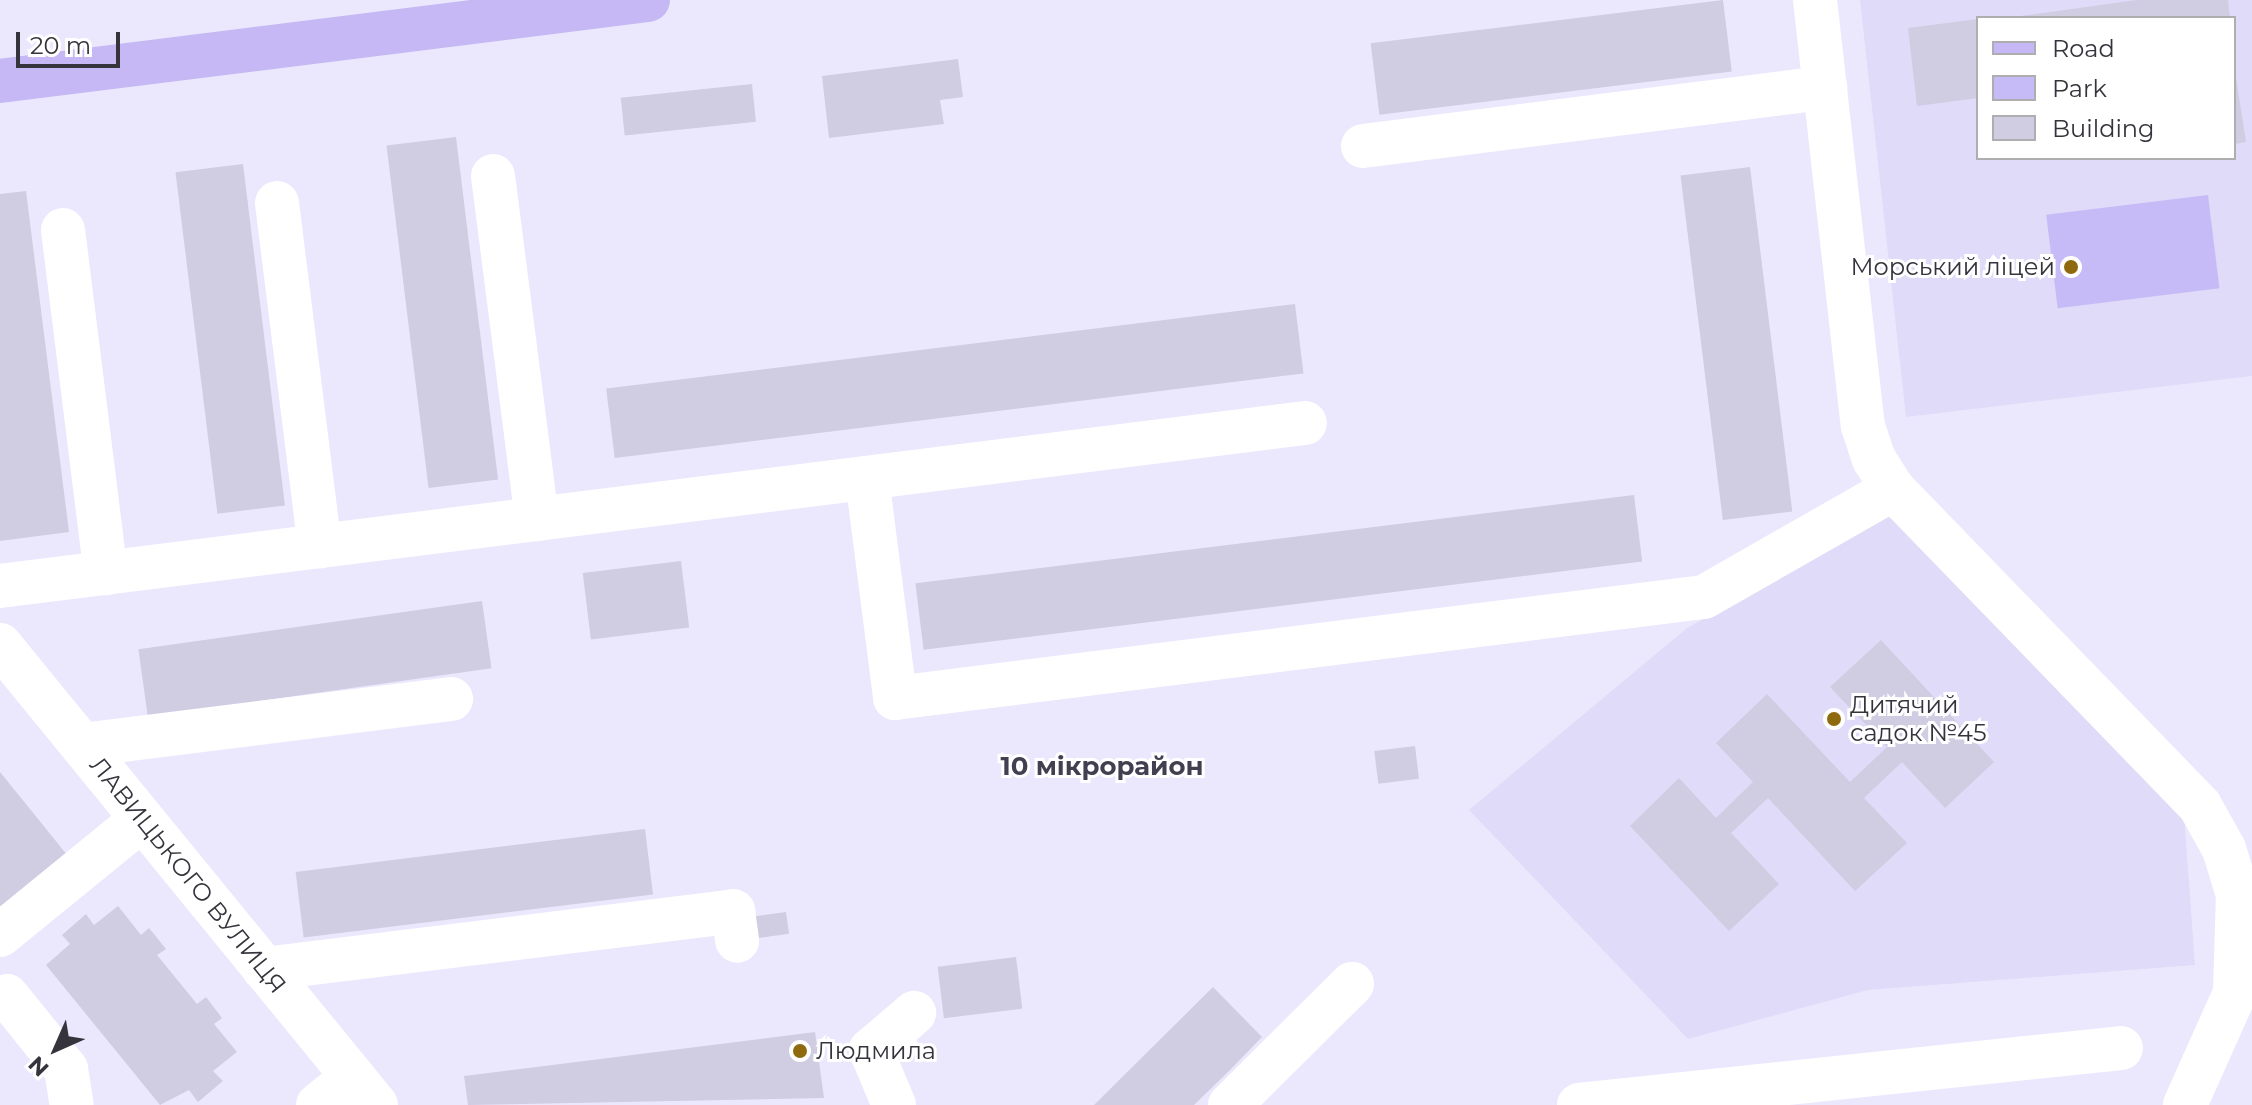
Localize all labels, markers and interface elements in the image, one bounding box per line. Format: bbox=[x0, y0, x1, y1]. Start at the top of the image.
scale bar bbox=[20, 16, 124, 66]
legend bbox=[1976, 16, 2236, 160]
text: 20 m bbox=[30, 31, 91, 60]
text: Road bbox=[2052, 34, 2115, 63]
text: Park bbox=[2052, 74, 2107, 103]
text: Building bbox=[2052, 114, 2155, 143]
place label: Морський ліцей bbox=[1850, 253, 2055, 281]
marker: Морський ліцей bbox=[2062, 258, 2080, 276]
place label: Дитячий садок №45 bbox=[1850, 691, 1986, 747]
marker: Дитячий садок №45 bbox=[1825, 710, 1843, 728]
street label: ЛАВИЦЬКОГО ВУЛИЦЯ bbox=[84, 751, 292, 999]
district label: 10 мікрорайон bbox=[1000, 751, 1204, 783]
north arrow bbox=[16, 1009, 96, 1089]
place label: Людмила bbox=[816, 1037, 936, 1065]
marker: Людмила bbox=[791, 1042, 809, 1060]
text: N bbox=[23, 1050, 55, 1082]

